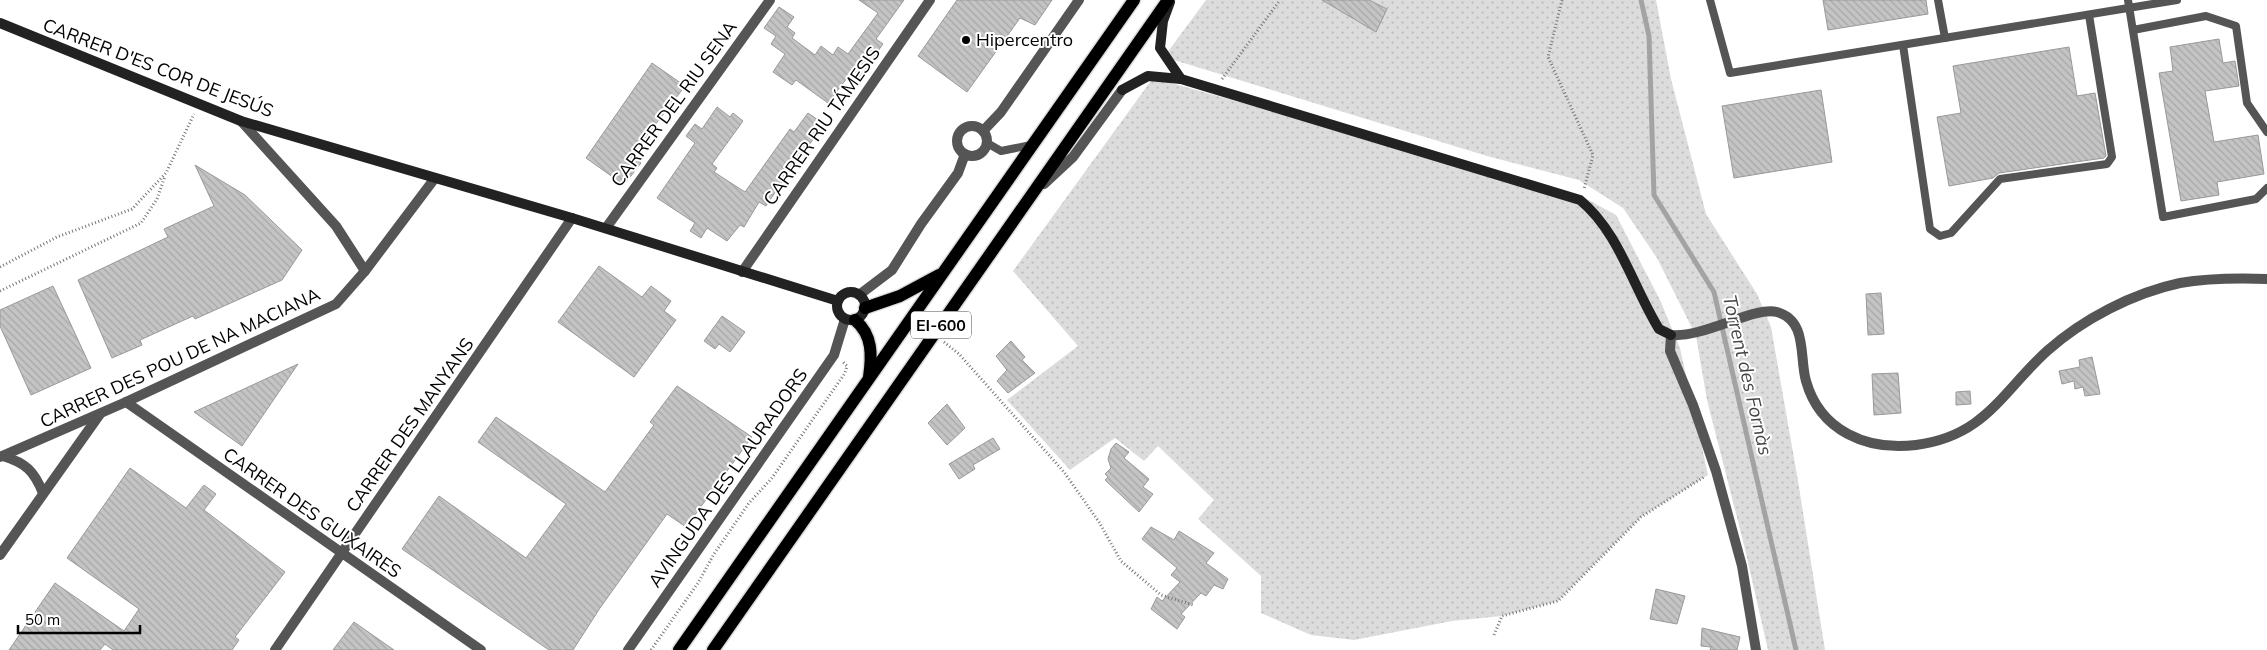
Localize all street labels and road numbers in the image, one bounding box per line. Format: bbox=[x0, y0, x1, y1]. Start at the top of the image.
street label: CARRER D'ES COR DE JESÚS bbox=[40, 13, 277, 122]
street label: CARRER DEL RIU SENA bbox=[606, 16, 742, 191]
street label: CARRER RIU TÁMESIS bbox=[758, 42, 885, 210]
street label: CARRER DES POU DE NA MACIANA bbox=[36, 282, 323, 433]
road number: EI-600 bbox=[911, 312, 971, 338]
street label: CARRER DES MANYANS bbox=[341, 333, 478, 516]
street label: AVINGUDA DES LLAURADORS bbox=[643, 364, 812, 592]
street label: CARRER DES GUIXAIRES bbox=[219, 442, 406, 583]

